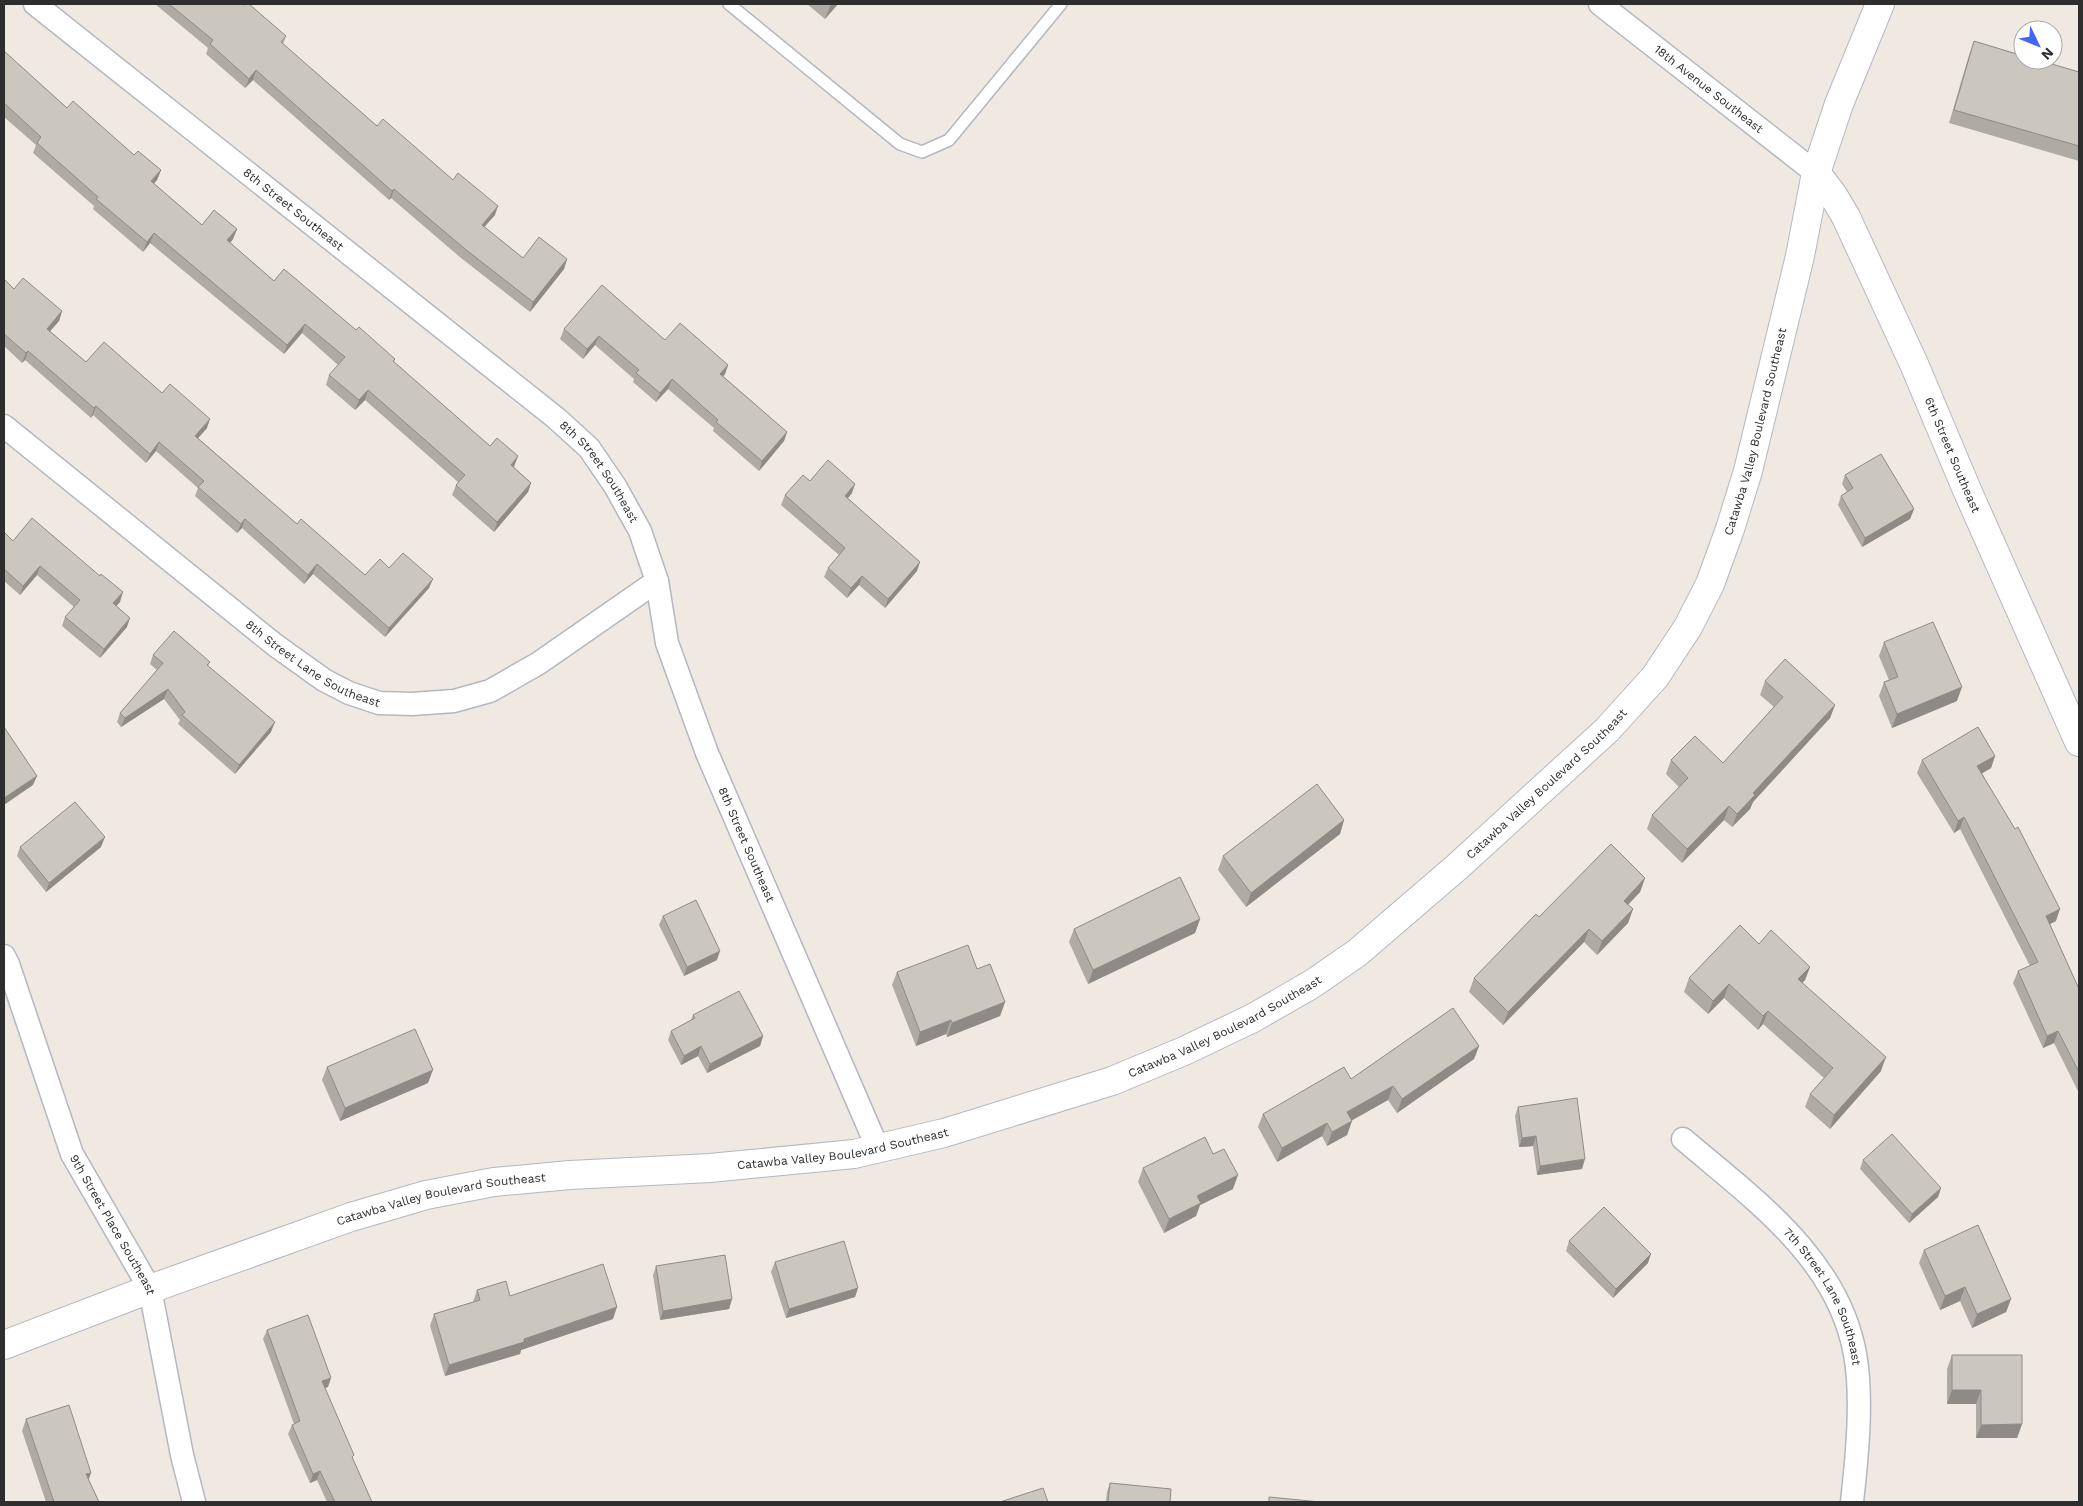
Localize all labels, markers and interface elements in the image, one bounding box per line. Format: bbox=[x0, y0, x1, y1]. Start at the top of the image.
north arrow bbox=[2013, 20, 2063, 70]
street label: 18th Avenue Southeast bbox=[1651, 42, 1766, 136]
text: N bbox=[2038, 45, 2057, 63]
street label: 8th Street Southeast bbox=[240, 165, 346, 253]
street label: Catawba Valley Boulevard Southeast bbox=[1721, 326, 1789, 537]
street label: 6th Street Southeast bbox=[1922, 395, 1983, 515]
street label: 8th Street Southeast bbox=[557, 418, 641, 525]
street label: 8th Street Lane Southeast bbox=[243, 617, 382, 710]
street label: Catawba Valley Boulevard Southeast bbox=[1463, 706, 1630, 862]
street label: 8th Street Southeast bbox=[716, 785, 778, 904]
street label: Catawba Valley Boulevard Southeast bbox=[1126, 973, 1324, 1080]
street label: Catawba Valley Boulevard Southeast bbox=[736, 1125, 950, 1172]
street label: 9th Street Place Southeast bbox=[67, 1152, 158, 1296]
street label: Catawba Valley Boulevard Southeast bbox=[335, 1170, 546, 1229]
street label: 7th Street Lane Southeast bbox=[1781, 1225, 1864, 1366]

